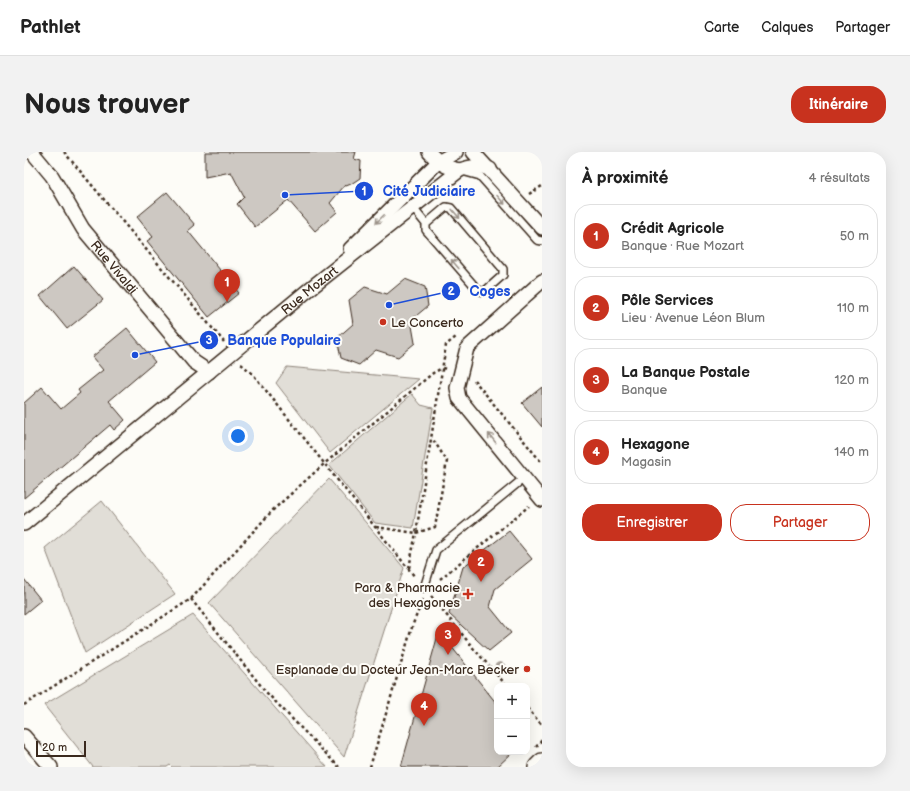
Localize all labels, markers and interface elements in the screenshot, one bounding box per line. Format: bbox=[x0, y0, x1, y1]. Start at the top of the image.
text: Pathlet bbox=[20, 16, 81, 39]
text: Carte bbox=[704, 19, 739, 36]
text: Calques bbox=[761, 19, 813, 36]
text: Partager bbox=[835, 19, 890, 36]
button: Itinéraire bbox=[791, 86, 886, 123]
text: Nous trouver bbox=[24, 88, 190, 121]
text: À proximité bbox=[582, 168, 668, 188]
text: 4 résultats bbox=[808, 170, 870, 186]
callout: Cité Judiciaire bbox=[354, 178, 483, 204]
text: Cité Judiciaire bbox=[383, 183, 475, 200]
text: 1 bbox=[361, 184, 367, 199]
one-way arrow bbox=[497, 195, 506, 205]
one-way arrow bbox=[452, 208, 461, 219]
one-way arrow bbox=[375, 214, 385, 224]
text: Crédit Agricole bbox=[621, 219, 724, 238]
text: 1 bbox=[593, 228, 599, 244]
text: 50 m bbox=[840, 228, 869, 244]
street label: Rue Vivaldi bbox=[87, 238, 141, 298]
text: Banque · Rue Mozart bbox=[621, 238, 744, 254]
one-way arrow bbox=[451, 259, 460, 269]
street label: Rue Mozart bbox=[278, 263, 341, 318]
pin: 1 bbox=[214, 269, 240, 302]
callout: Coges bbox=[441, 278, 518, 304]
text: Coges bbox=[470, 283, 511, 300]
text: 2 bbox=[447, 284, 455, 299]
text: Pôle Services bbox=[621, 291, 713, 310]
text: 2 bbox=[592, 300, 600, 316]
text: 110 m bbox=[837, 300, 869, 316]
text: Lieu · Avenue Léon Blum bbox=[621, 310, 765, 326]
place label: Le Concerto bbox=[391, 315, 464, 331]
marker: Le Concerto bbox=[378, 317, 388, 327]
callout: Banque Populaire bbox=[199, 327, 349, 353]
text: Banque Populaire bbox=[227, 332, 341, 349]
text: 3 bbox=[205, 333, 213, 348]
text: La Banque Postale bbox=[621, 363, 750, 382]
text: 3 bbox=[592, 372, 600, 388]
text: 120 m bbox=[834, 372, 869, 388]
text: Banque bbox=[621, 382, 667, 398]
your location bbox=[228, 426, 248, 446]
one-way arrow bbox=[487, 432, 496, 443]
text: Hexagone bbox=[621, 435, 690, 454]
text: 4 bbox=[592, 444, 600, 460]
text: 140 m bbox=[834, 444, 869, 460]
text: Magasin bbox=[621, 454, 671, 470]
button: Enregistrer bbox=[582, 504, 722, 541]
button: Partager bbox=[730, 504, 870, 541]
pin: 2 bbox=[468, 549, 494, 582]
place label: Para & Pharmacie des Hexagones bbox=[354, 580, 461, 611]
marker: Para & Pharmacie des Hexagones bbox=[463, 589, 473, 599]
pin: 3 bbox=[435, 622, 461, 655]
place label: Esplanade du Docteur Jean-Marc Becker bbox=[276, 662, 519, 678]
marker: Esplanade du Docteur Jean-Marc Becker bbox=[522, 664, 532, 674]
map controls bbox=[494, 683, 530, 755]
button: + bbox=[494, 683, 530, 719]
pin: 4 bbox=[411, 693, 437, 726]
button: − bbox=[494, 719, 530, 755]
scale bar bbox=[36, 739, 86, 758]
text: 20 m bbox=[42, 741, 67, 754]

